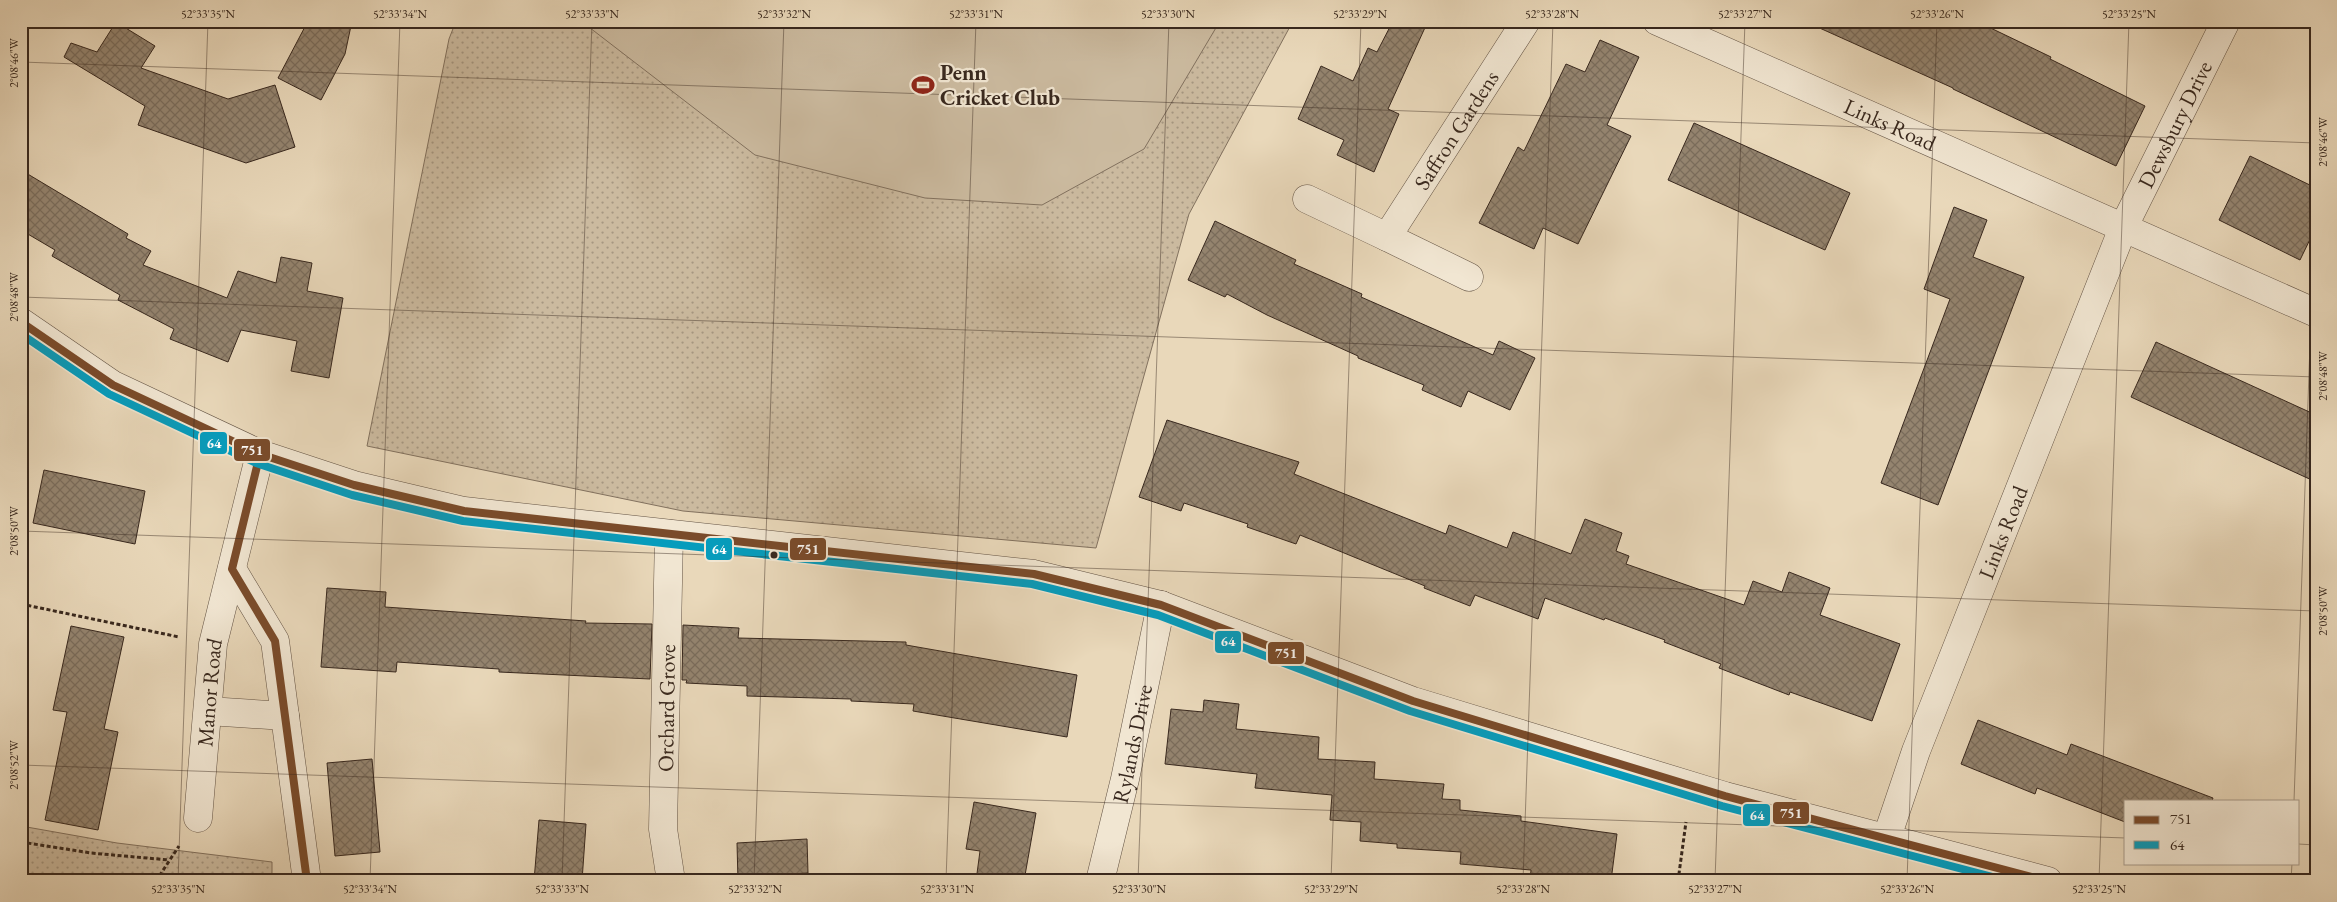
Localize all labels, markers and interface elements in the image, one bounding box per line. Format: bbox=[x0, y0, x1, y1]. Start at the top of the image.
text: 52°33'35"N bbox=[181, 6, 235, 22]
text: 52°33'34"N bbox=[373, 6, 427, 22]
text: 52°33'33"N bbox=[565, 6, 619, 22]
text: 52°33'32"N bbox=[757, 6, 811, 22]
text: 52°33'31"N bbox=[949, 6, 1003, 22]
text: 52°33'30"N bbox=[1141, 6, 1195, 22]
text: 52°33'29"N bbox=[1333, 6, 1387, 22]
text: 52°33'28"N bbox=[1525, 6, 1579, 22]
text: 52°33'27"N bbox=[1718, 6, 1772, 22]
text: 52°33'26"N bbox=[1910, 6, 1964, 22]
text: 52°33'25"N bbox=[2102, 6, 2156, 22]
text: 2°08'46"W bbox=[6, 37, 22, 88]
street label: Dewsbury Drive bbox=[2131, 56, 2219, 193]
place label: Penn Cricket Club bbox=[940, 58, 1060, 112]
street label: Saffron Gardens bbox=[1407, 65, 1506, 195]
sports icon: Penn Cricket Club bbox=[910, 72, 936, 98]
street label: Links Road bbox=[1839, 92, 1941, 158]
text: 2°08'46"W bbox=[2315, 116, 2331, 167]
text: 2°08'48"W bbox=[6, 271, 22, 322]
text: 2°08'48"W bbox=[2315, 350, 2331, 401]
line badge: 64 bbox=[199, 431, 228, 455]
text: 64 bbox=[207, 434, 222, 452]
line badge: 751 bbox=[233, 438, 271, 462]
text: 751 bbox=[241, 441, 263, 459]
street label: Links Road bbox=[1972, 481, 2035, 583]
text: 2°08'50"W bbox=[6, 505, 22, 556]
line badge: 64 bbox=[705, 537, 733, 561]
line badge: 751 bbox=[789, 537, 827, 561]
text: 64 bbox=[712, 540, 727, 558]
text: 751 bbox=[797, 540, 819, 558]
unlabelled marker bbox=[769, 550, 779, 560]
text: 2°08'50"W bbox=[2315, 585, 2331, 636]
line badge: 64 bbox=[1214, 630, 1242, 654]
text: 64 bbox=[1221, 632, 1236, 650]
street label: Manor Road bbox=[190, 634, 229, 748]
line badge: 751 bbox=[1267, 641, 1305, 665]
street label: Orchard Grove bbox=[651, 644, 682, 772]
text: 751 bbox=[1275, 644, 1297, 662]
street label: Rylands Drive bbox=[1106, 681, 1159, 806]
text: 2°08'52"W bbox=[6, 739, 22, 790]
legend bbox=[2124, 800, 2300, 864]
line badge: 751 bbox=[1772, 801, 1810, 825]
line badge: 64 bbox=[1742, 803, 1771, 827]
text: 751 bbox=[1780, 804, 1802, 822]
text: 64 bbox=[1750, 806, 1765, 824]
text: 751 bbox=[2170, 809, 2192, 828]
text: 64 bbox=[2170, 835, 2185, 854]
text: 52°33'35"N bbox=[151, 881, 205, 897]
text: 52°33'34"N bbox=[343, 881, 397, 897]
text: 52°33'33"N bbox=[535, 881, 589, 897]
text: 52°33'32"N bbox=[728, 881, 782, 897]
text: 52°33'31"N bbox=[920, 881, 974, 897]
text: 52°33'30"N bbox=[1112, 881, 1166, 897]
text: 52°33'29"N bbox=[1304, 881, 1358, 897]
text: 52°33'28"N bbox=[1496, 881, 1550, 897]
text: 52°33'27"N bbox=[1688, 881, 1742, 897]
text: 52°33'26"N bbox=[1880, 881, 1934, 897]
text: 52°33'25"N bbox=[2072, 881, 2126, 897]

